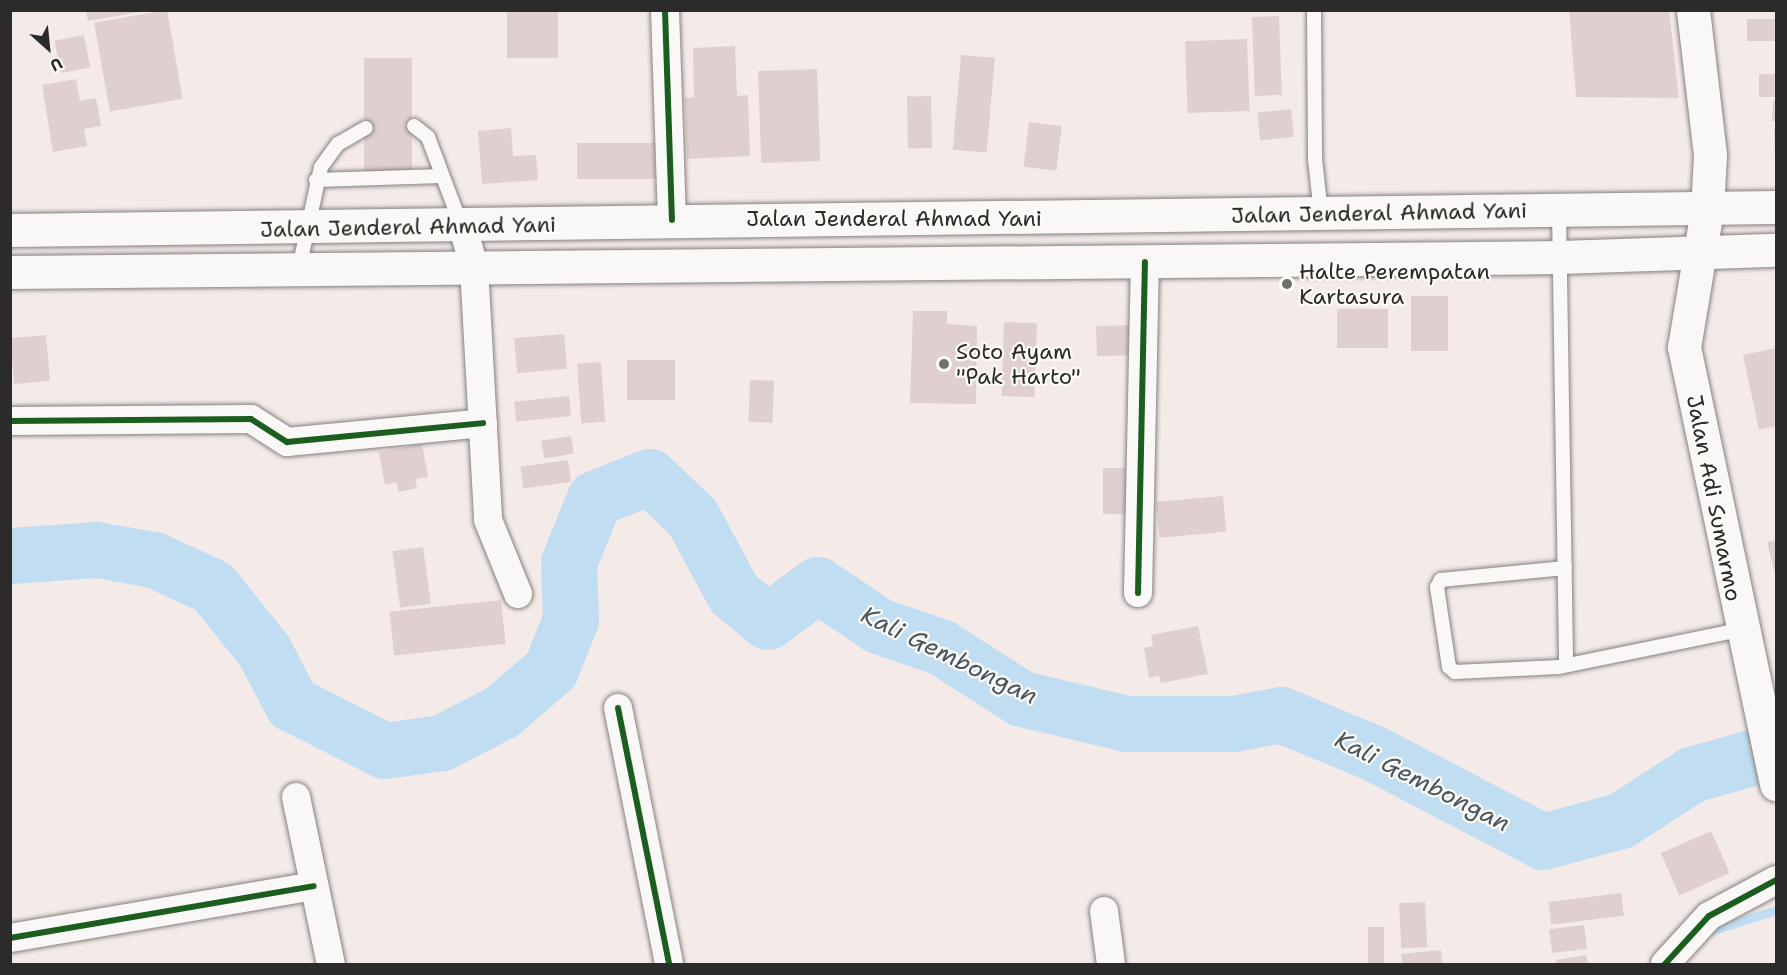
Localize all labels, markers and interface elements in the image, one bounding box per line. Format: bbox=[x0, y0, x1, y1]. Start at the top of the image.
north arrow bbox=[18, 18, 78, 78]
text: U bbox=[47, 53, 66, 76]
street label: Jalan Jenderal Ahmad Yani bbox=[1231, 197, 1527, 229]
street label: Jalan Jenderal Ahmad Yani bbox=[746, 206, 1042, 232]
street label: Jalan Jenderal Ahmad Yani bbox=[260, 211, 556, 243]
place label: Halte Perempatan Kartasura bbox=[1299, 258, 1490, 310]
marker: Halte Perempatan Kartasura bbox=[1280, 277, 1294, 291]
place label: Soto Ayam "Pak Harto" bbox=[956, 338, 1081, 390]
marker: Soto Ayam "Pak Harto" bbox=[937, 357, 951, 371]
street label: Jalan Adi Sumarmo bbox=[1681, 393, 1747, 603]
water label: Kali Gembongan bbox=[856, 601, 1042, 711]
water label: Kali Gembongan bbox=[1330, 725, 1514, 839]

